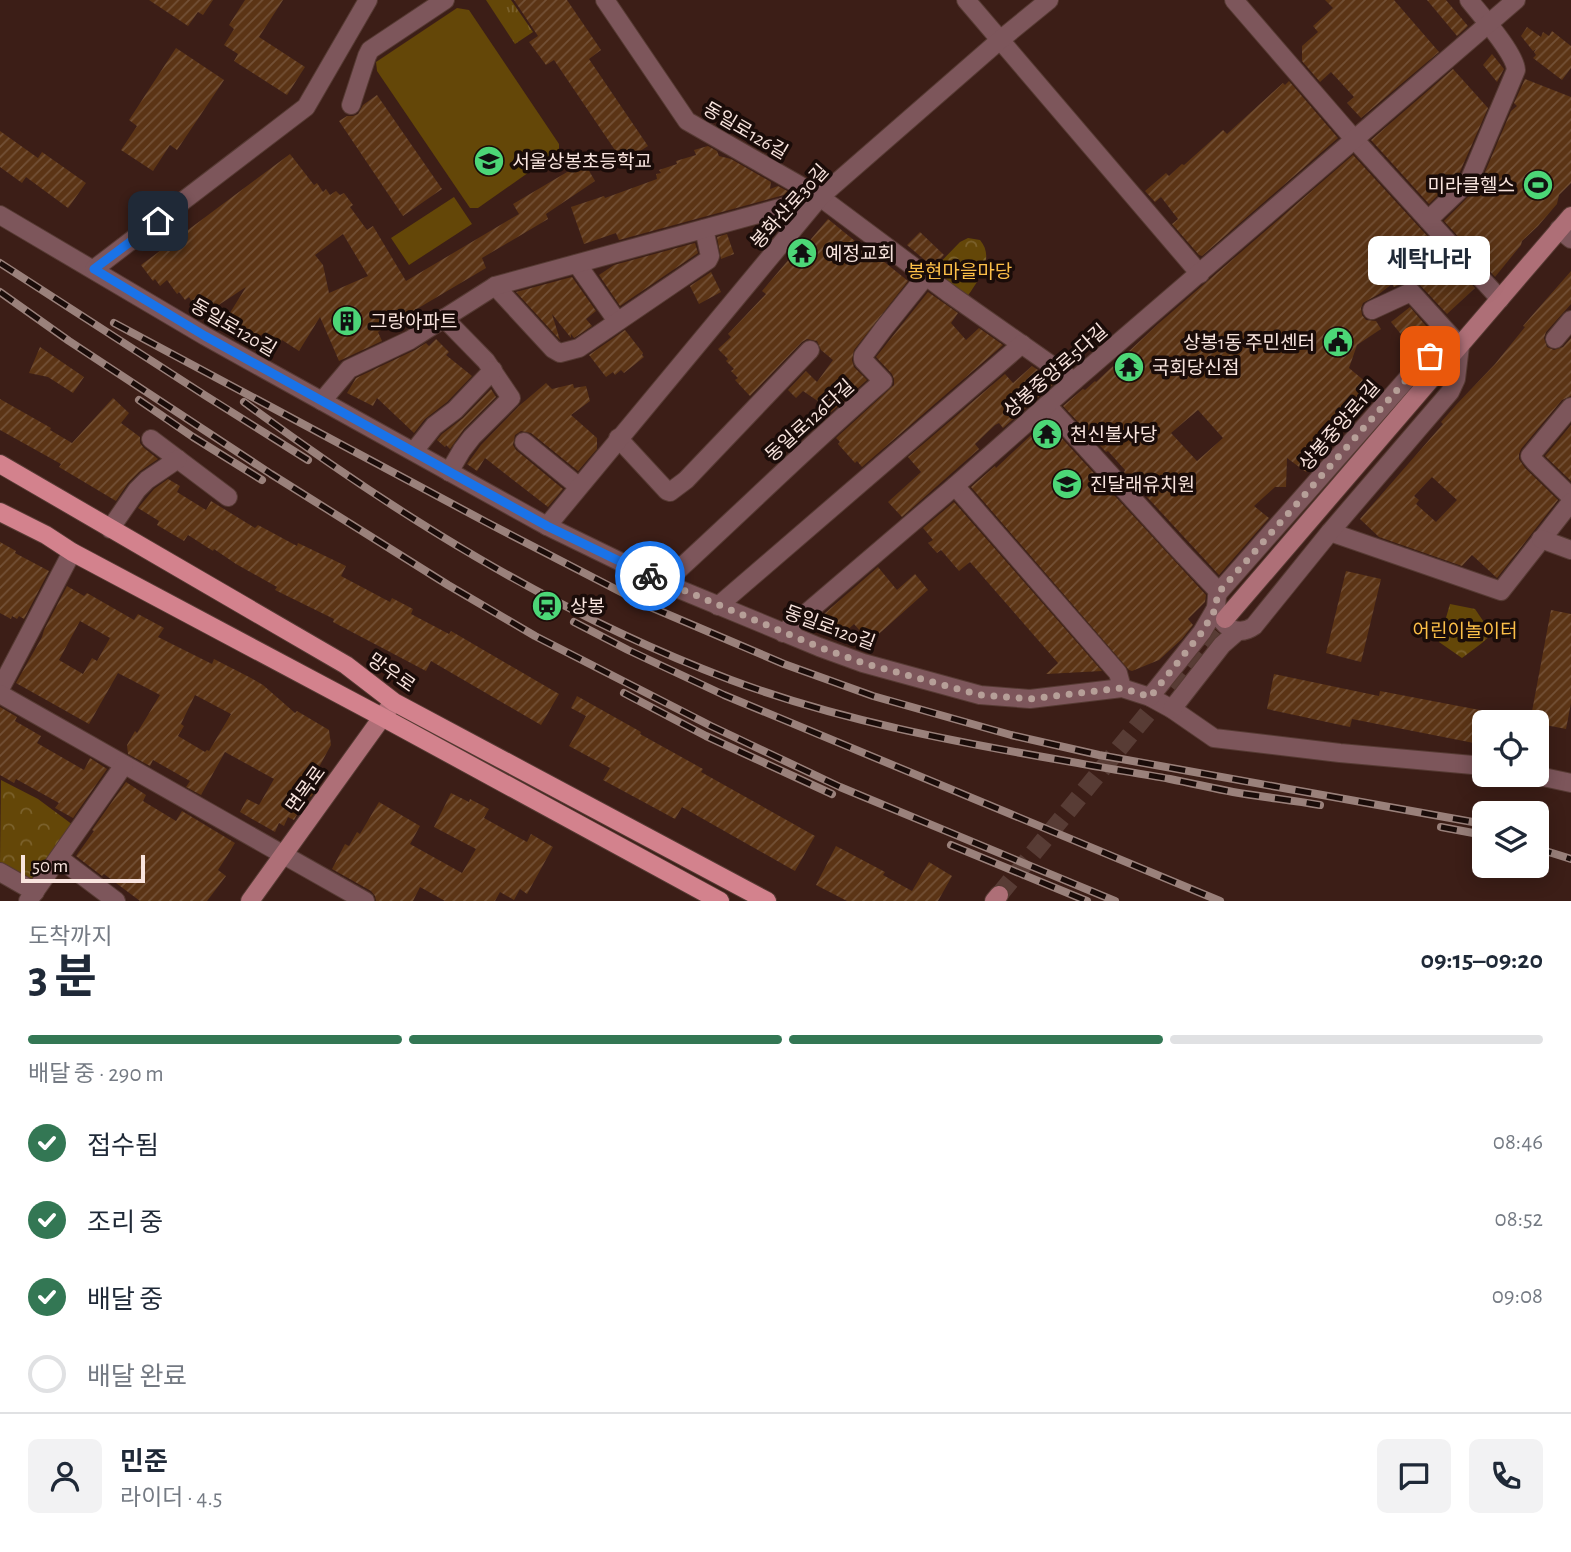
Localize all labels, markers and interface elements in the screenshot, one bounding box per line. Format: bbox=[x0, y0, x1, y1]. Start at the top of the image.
street label: 동일로126길 bbox=[700, 99, 791, 163]
school or university icon: 서울상봉초등학교 bbox=[472, 144, 506, 178]
place label: 서울상봉초등학교 bbox=[512, 152, 652, 172]
street label: 봉화산로30길 bbox=[747, 161, 832, 252]
sports icon: 미라클헬스 bbox=[1521, 168, 1555, 202]
place label: 미라클헬스 bbox=[1428, 176, 1515, 196]
pin bbox=[128, 191, 188, 251]
icon: home bbox=[139, 202, 177, 240]
temple icon: 예정교회 bbox=[785, 236, 819, 270]
callout: 세탁나라 bbox=[1369, 237, 1491, 286]
place label: 예정교회 bbox=[825, 244, 895, 264]
text: 세탁나라 bbox=[1387, 249, 1471, 272]
park label: 봉현마을마당 bbox=[908, 262, 1012, 282]
street label: 동일로120길 bbox=[187, 295, 280, 360]
building icon: 그랑아파트 bbox=[330, 304, 364, 338]
place label: 그랑아파트 bbox=[370, 312, 457, 332]
street label: 상봉중앙로5다길 bbox=[1000, 320, 1111, 421]
public building icon: 상봉1동 주민센터 bbox=[1321, 325, 1355, 359]
pin bbox=[1400, 326, 1460, 386]
place label: 상봉1동 주민센터 bbox=[1183, 333, 1315, 353]
icon: bag bbox=[1411, 337, 1449, 375]
temple icon: 국회당신점 bbox=[1112, 350, 1146, 384]
place label: 국회당신점 bbox=[1152, 358, 1239, 378]
street label: 동일로126다길 bbox=[762, 376, 858, 465]
street label: 상봉중앙로1길 bbox=[1296, 377, 1384, 474]
temple icon: 천신불사당 bbox=[1030, 417, 1064, 451]
place label: 천신불사당 bbox=[1070, 425, 1157, 445]
school or university icon: 진달래유치원 bbox=[1050, 467, 1084, 501]
place label: 진달래유치원 bbox=[1090, 475, 1195, 495]
courier bbox=[615, 541, 685, 611]
icon: bike bbox=[631, 557, 669, 595]
station icon: 상봉 bbox=[530, 589, 564, 623]
place label: 상봉 bbox=[570, 597, 605, 617]
street label: 동일로120길 bbox=[782, 602, 878, 654]
park label: 어린이놀이터 bbox=[1413, 621, 1517, 641]
street label: 망우로 bbox=[364, 650, 419, 696]
map controls bbox=[1472, 710, 1549, 878]
button: locate bbox=[1472, 710, 1549, 787]
street label: 면목로 bbox=[282, 762, 329, 817]
button: layers bbox=[1472, 801, 1549, 878]
scale bar bbox=[21, 852, 145, 884]
text: 50 m bbox=[32, 857, 68, 876]
text: 도착까지 bbox=[28, 926, 113, 949]
text: 09:15–09:20 bbox=[1421, 947, 1543, 973]
text: 3 분 bbox=[28, 955, 97, 1001]
text: 배달 중 · 290 m bbox=[28, 1063, 164, 1086]
icon: check bbox=[28, 1124, 66, 1162]
text: 08:46 bbox=[1493, 1131, 1543, 1154]
text: 접수됨 bbox=[87, 1133, 159, 1159]
icon: check bbox=[28, 1201, 66, 1239]
text: 08:52 bbox=[1495, 1208, 1543, 1231]
text: 조리 중 bbox=[87, 1210, 163, 1236]
icon: check bbox=[28, 1278, 66, 1316]
text: 09:08 bbox=[1492, 1285, 1543, 1308]
text: 배달 중 bbox=[87, 1287, 163, 1313]
text: 배달 완료 bbox=[87, 1364, 187, 1390]
button: person bbox=[28, 1439, 102, 1513]
button: chat bbox=[1377, 1439, 1451, 1513]
button: phone bbox=[1469, 1439, 1543, 1513]
text: 민준 bbox=[120, 1449, 168, 1475]
text: 라이더 · 4.5 bbox=[120, 1487, 222, 1510]

